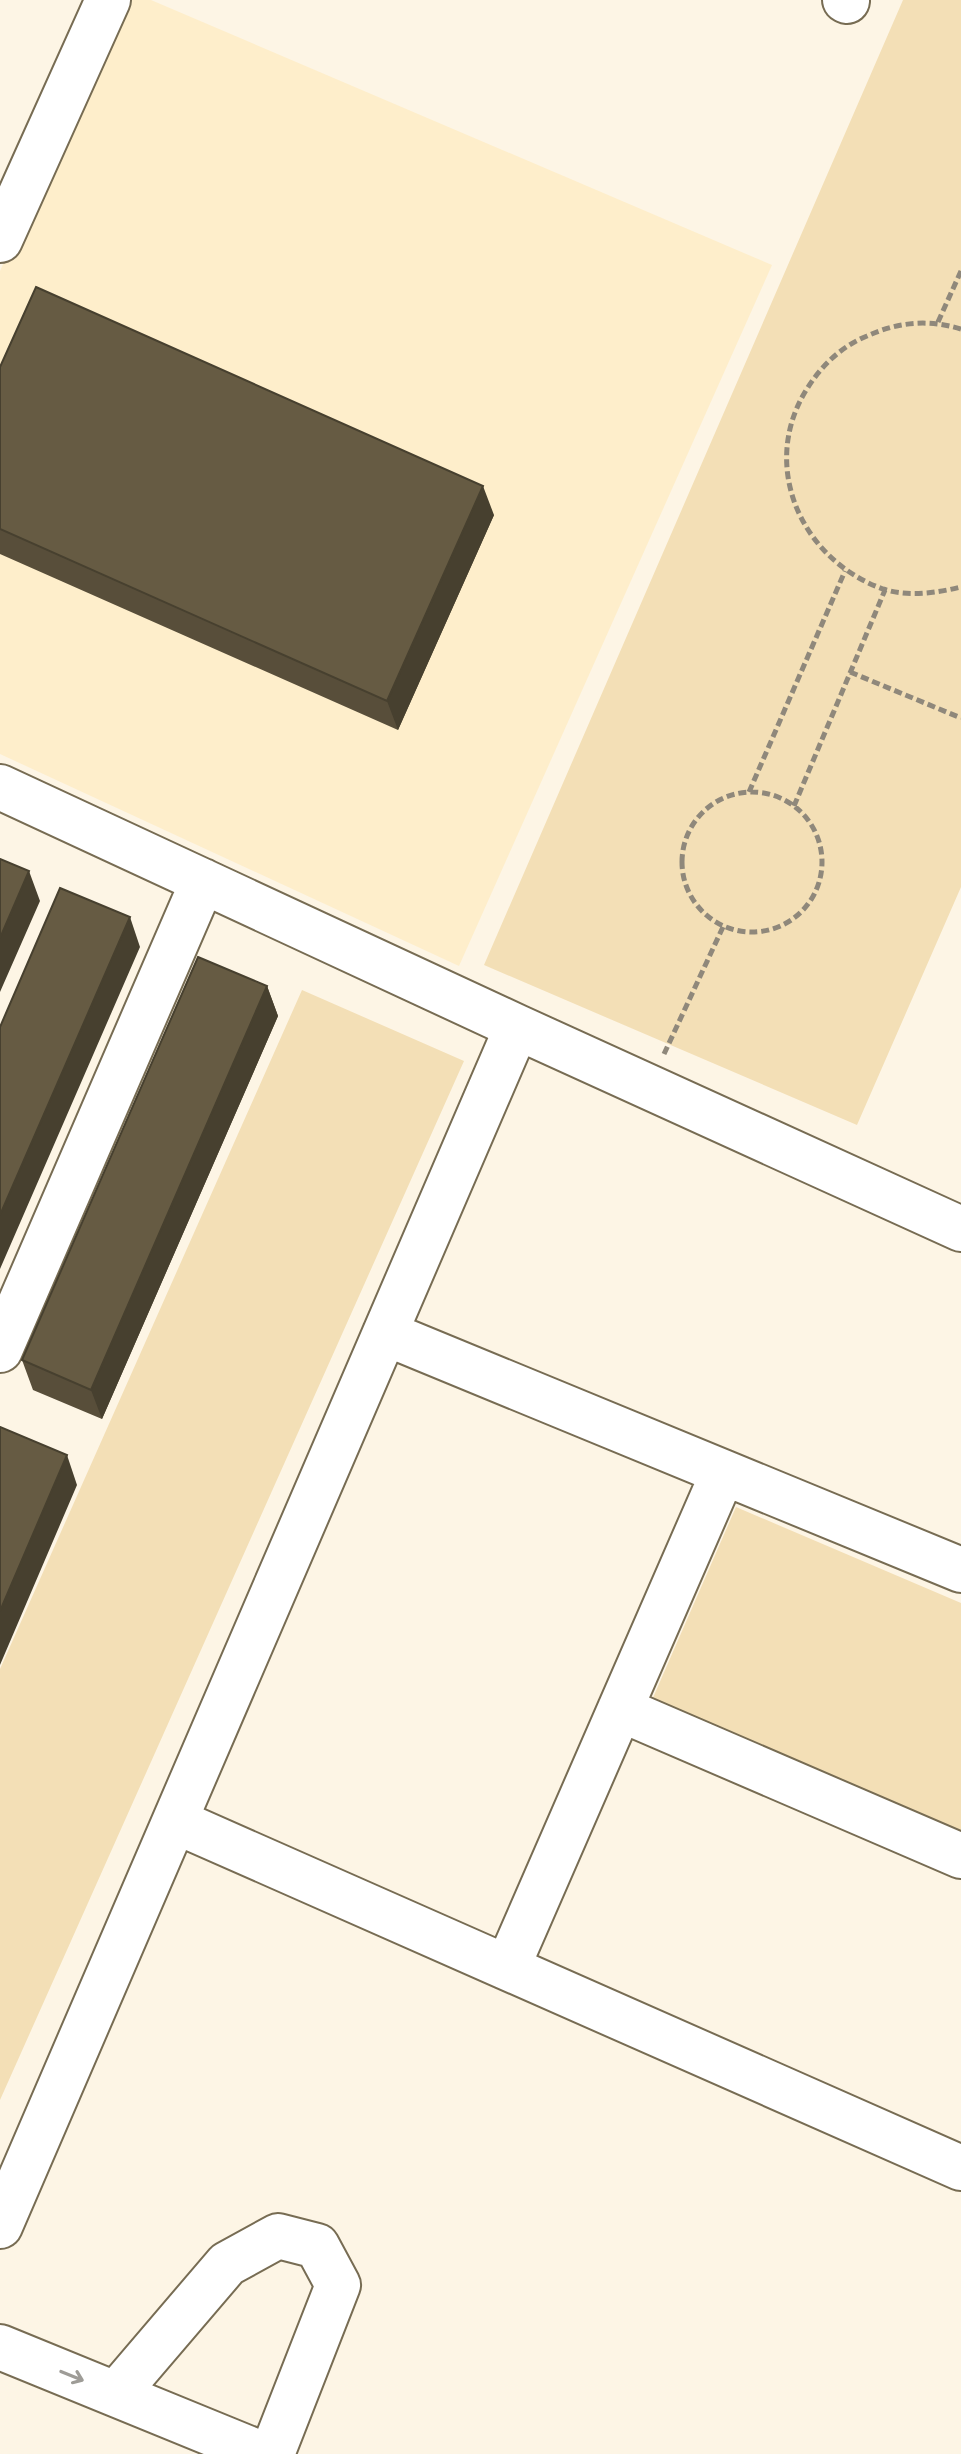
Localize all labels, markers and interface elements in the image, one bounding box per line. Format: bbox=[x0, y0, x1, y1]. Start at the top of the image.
one-way arrow bbox=[59, 2370, 84, 2385]

